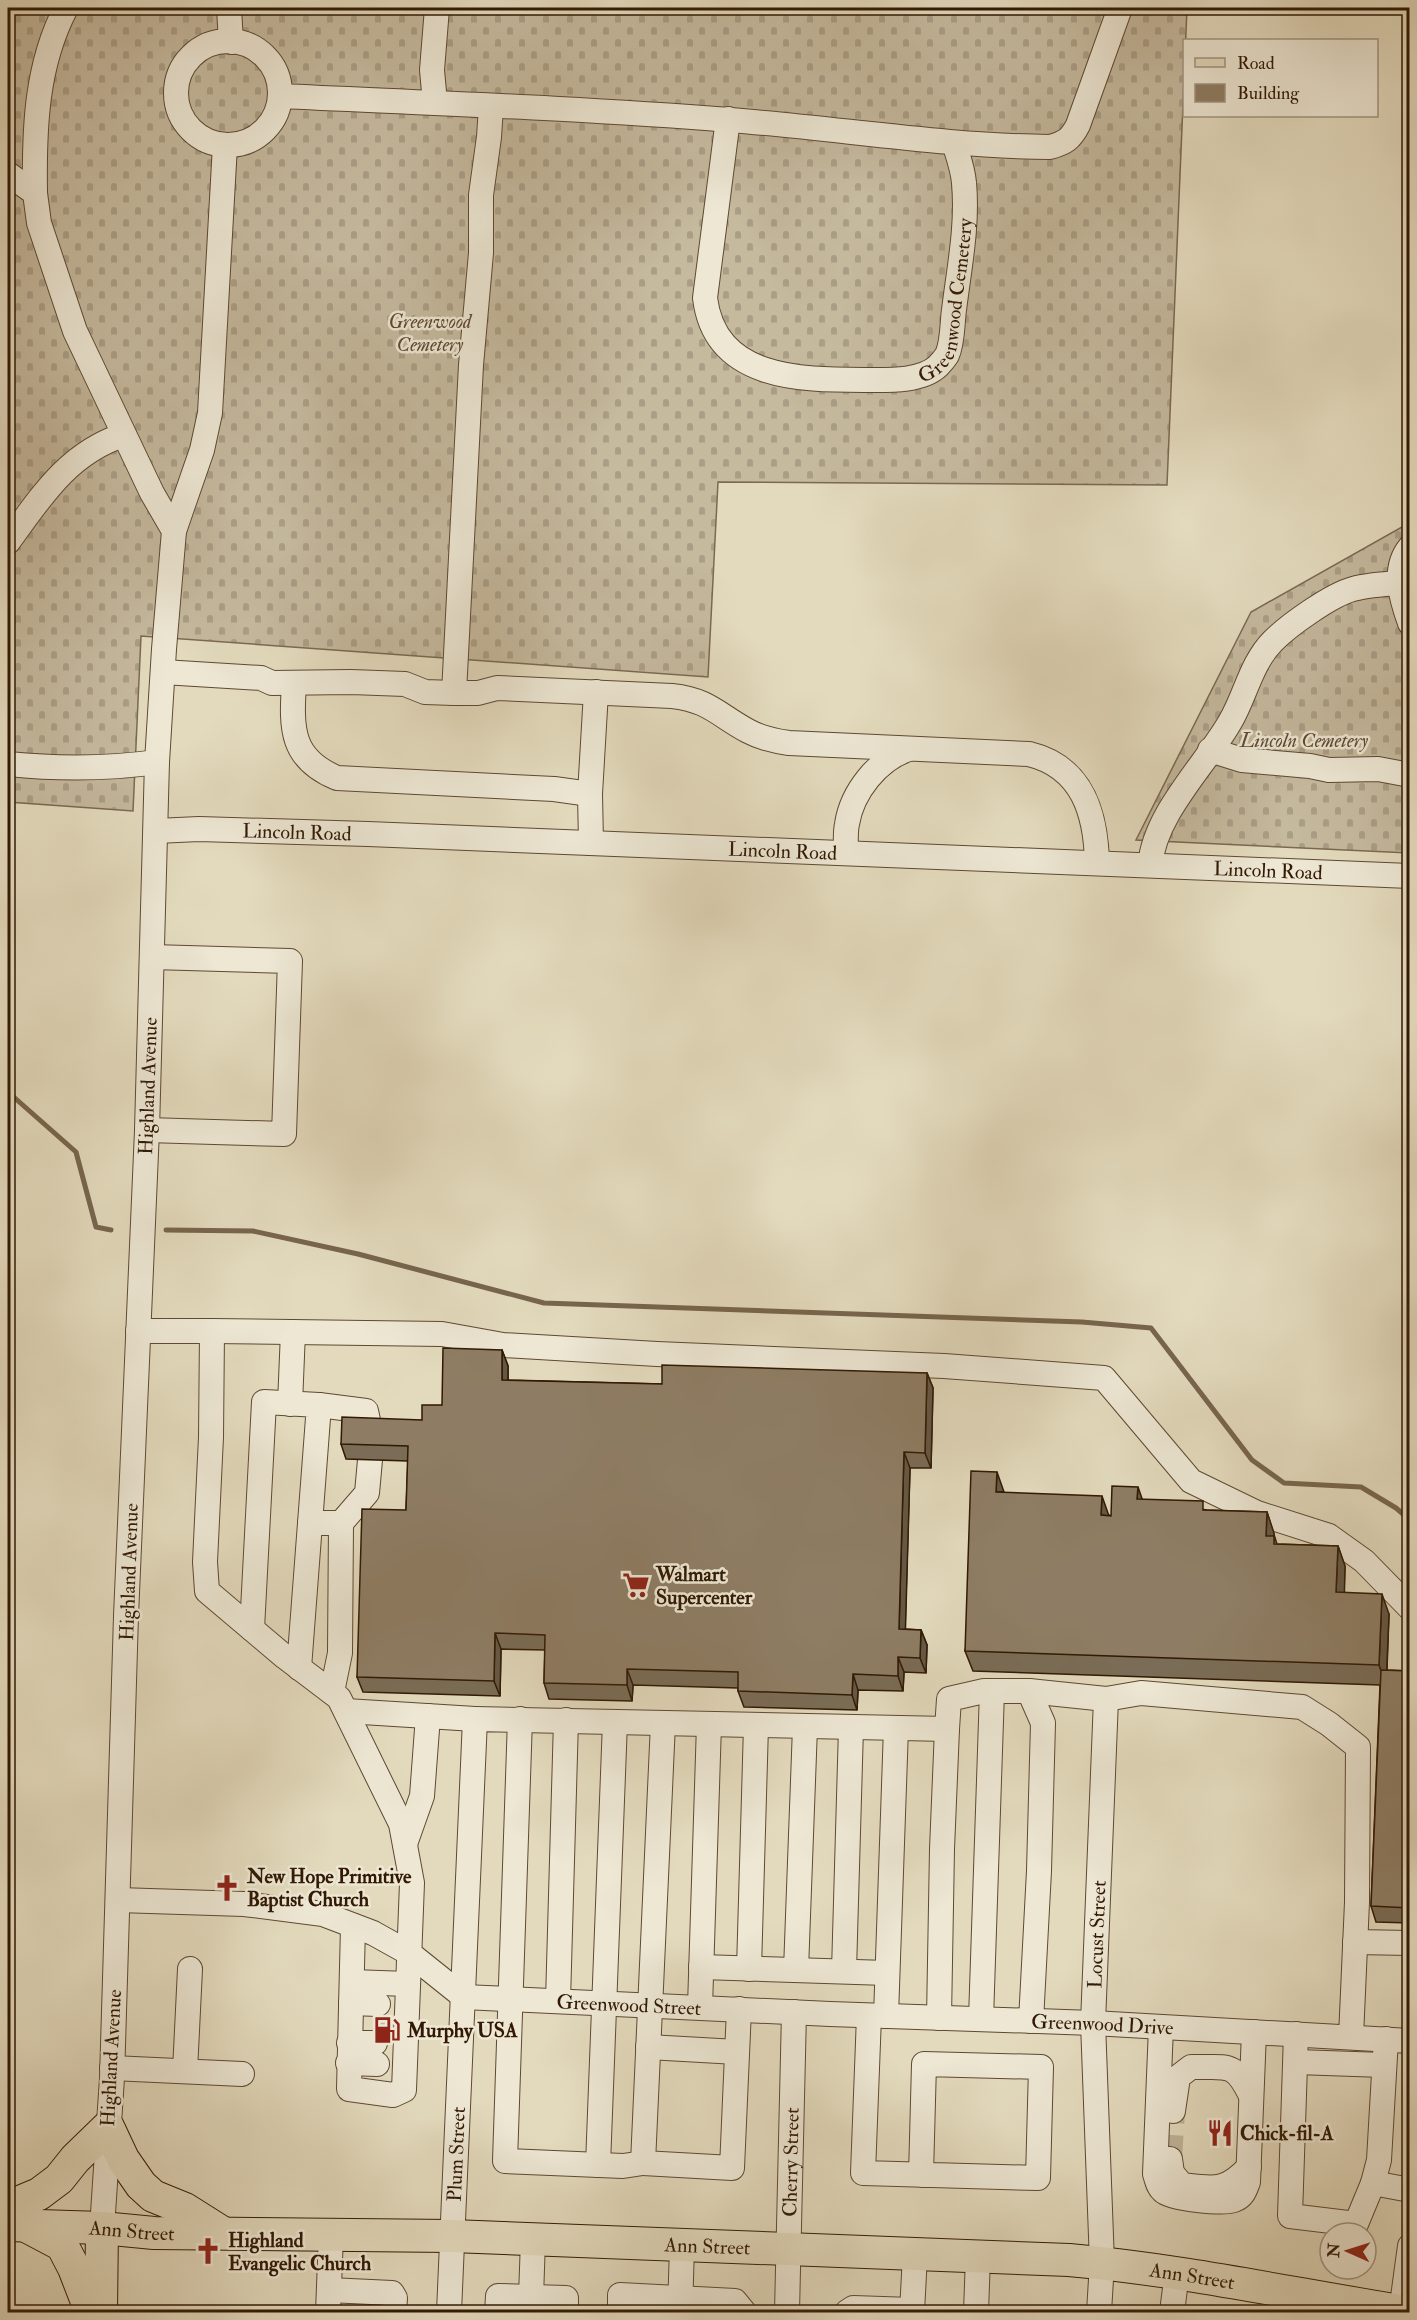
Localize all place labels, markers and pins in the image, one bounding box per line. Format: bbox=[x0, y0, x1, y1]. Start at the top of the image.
place label: Walmart Supercenter bbox=[655, 1562, 753, 1611]
supermarket icon: Walmart Supercenter bbox=[621, 1570, 651, 1600]
place label: New Hope Primitive Baptist Church bbox=[246, 1864, 412, 1913]
church icon: New Hope Primitive Baptist Church bbox=[212, 1873, 242, 1903]
fuel station icon: Murphy USA bbox=[372, 2015, 402, 2045]
place label: Murphy USA bbox=[406, 2018, 518, 2044]
restaurant icon: Chick-fil-A bbox=[1205, 2118, 1235, 2148]
place label: Chick-fil-A bbox=[1240, 2121, 1334, 2146]
place label: Highland Evangelic Church bbox=[228, 2228, 372, 2277]
church icon: Highland Evangelic Church bbox=[193, 2236, 223, 2266]

